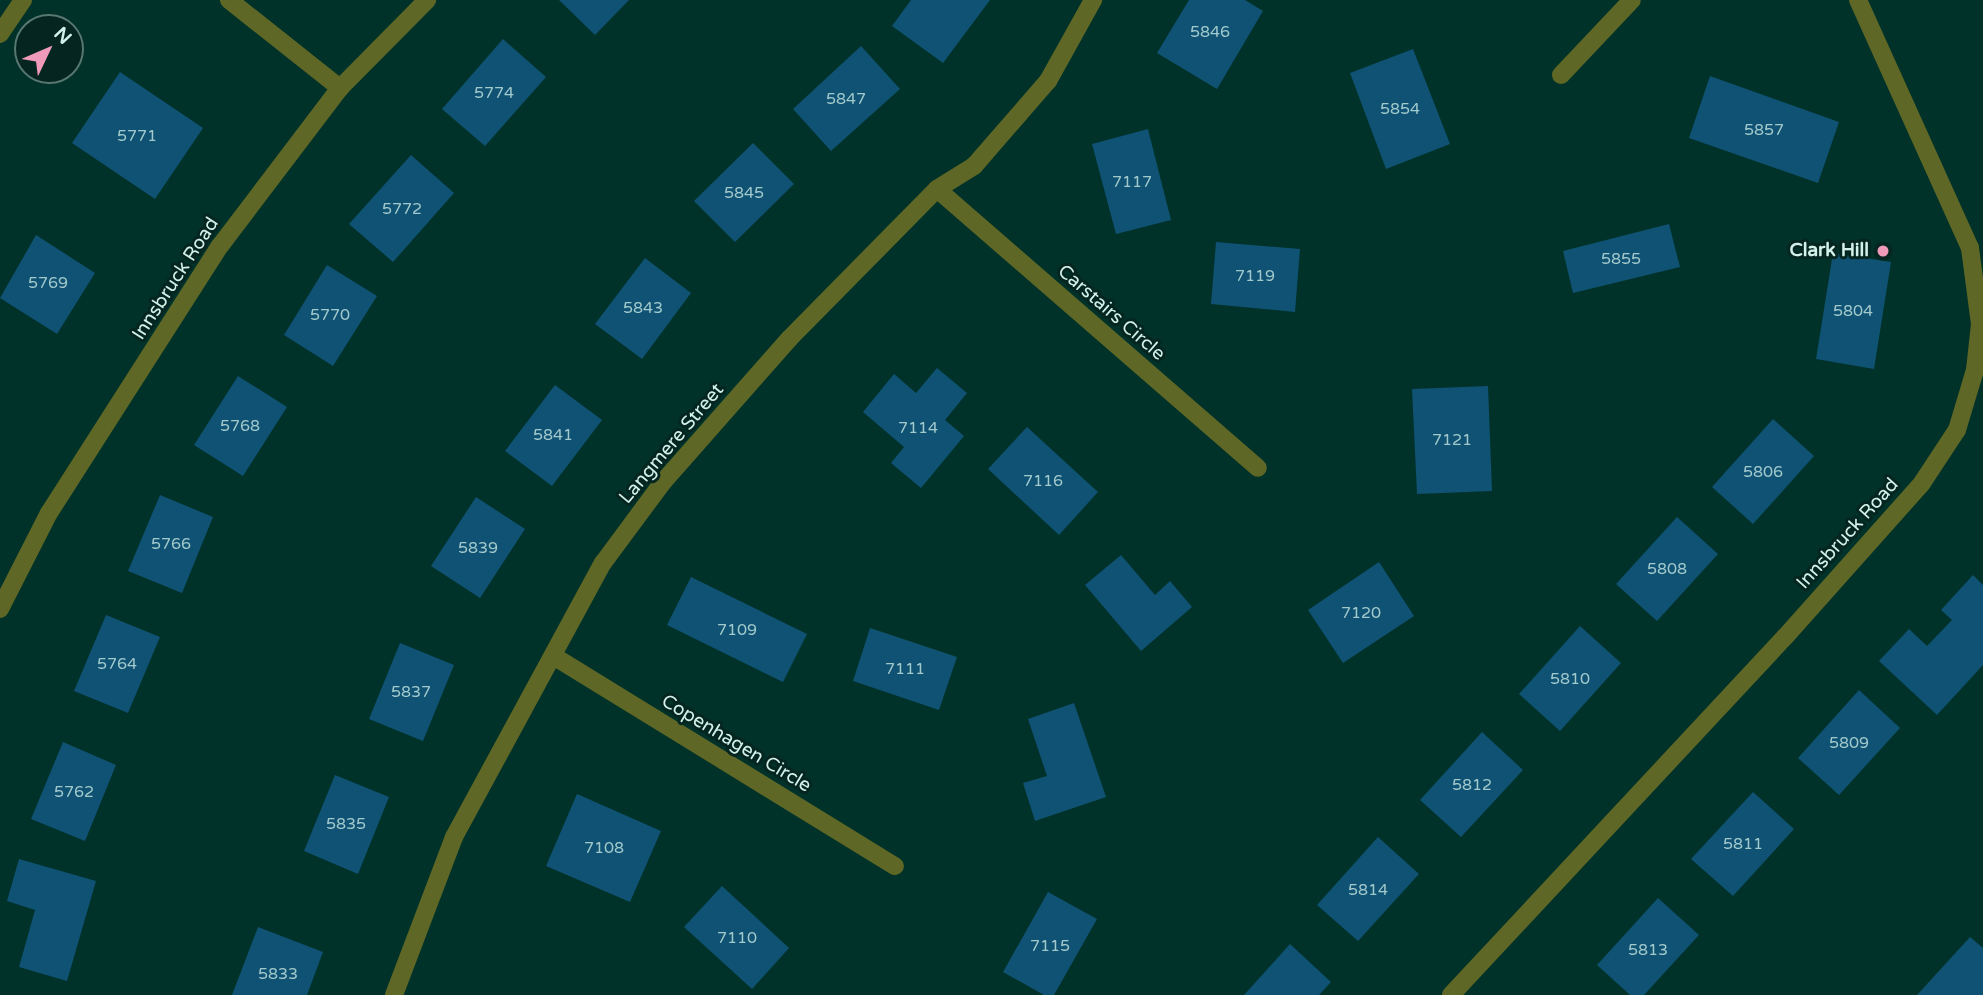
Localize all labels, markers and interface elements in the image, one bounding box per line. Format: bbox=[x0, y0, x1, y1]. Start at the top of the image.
north arrow bbox=[14, 14, 84, 84]
house number: 5846 bbox=[1190, 22, 1230, 42]
text: N bbox=[49, 23, 76, 49]
house number: 5774 bbox=[474, 83, 514, 103]
house number: 5847 bbox=[826, 89, 866, 109]
house number: 5854 bbox=[1380, 99, 1420, 119]
house number: 5857 bbox=[1744, 120, 1784, 140]
house number: 5771 bbox=[117, 126, 157, 146]
house number: 7117 bbox=[1112, 172, 1152, 192]
house number: 5845 bbox=[724, 183, 764, 203]
house number: 5772 bbox=[382, 199, 422, 219]
street label: Innsbruck Road bbox=[128, 213, 224, 345]
place label: Clark Hill bbox=[1789, 240, 1869, 262]
marker: Clark Hill bbox=[1875, 243, 1891, 259]
house number: 5855 bbox=[1601, 249, 1641, 269]
street label: Carstairs Circle bbox=[1053, 260, 1169, 366]
house number: 7119 bbox=[1235, 266, 1275, 286]
house number: 5769 bbox=[28, 273, 68, 293]
house number: 5843 bbox=[623, 298, 663, 318]
house number: 5804 bbox=[1833, 301, 1873, 321]
house number: 5770 bbox=[310, 305, 350, 325]
street label: Langmere Street bbox=[615, 379, 729, 509]
house number: 5768 bbox=[220, 416, 260, 436]
house number: 7114 bbox=[898, 418, 938, 438]
house number: 5841 bbox=[533, 425, 573, 445]
house number: 7121 bbox=[1432, 430, 1472, 450]
house number: 5806 bbox=[1743, 462, 1783, 482]
house number: 7116 bbox=[1023, 471, 1063, 491]
street label: Innsbruck Road bbox=[1792, 474, 1904, 594]
house number: 5766 bbox=[151, 534, 191, 554]
house number: 5839 bbox=[458, 538, 498, 558]
house number: 5808 bbox=[1647, 559, 1687, 579]
house number: 7120 bbox=[1341, 603, 1381, 623]
house number: 7109 bbox=[717, 620, 757, 640]
house number: 5764 bbox=[97, 654, 137, 674]
house number: 7111 bbox=[885, 659, 925, 679]
house number: 5810 bbox=[1550, 669, 1590, 689]
house number: 5837 bbox=[391, 682, 431, 702]
street label: Copenhagen Circle bbox=[657, 690, 815, 798]
house number: 5809 bbox=[1829, 733, 1869, 753]
house number: 5812 bbox=[1452, 775, 1492, 795]
house number: 5762 bbox=[54, 782, 94, 802]
house number: 5835 bbox=[326, 814, 366, 834]
house number: 5811 bbox=[1723, 834, 1763, 854]
house number: 7108 bbox=[584, 838, 624, 858]
house number: 5814 bbox=[1348, 880, 1388, 900]
house number: 7110 bbox=[717, 928, 757, 948]
house number: 7115 bbox=[1030, 936, 1070, 956]
house number: 5813 bbox=[1628, 940, 1668, 960]
house number: 5833 bbox=[258, 964, 298, 984]

